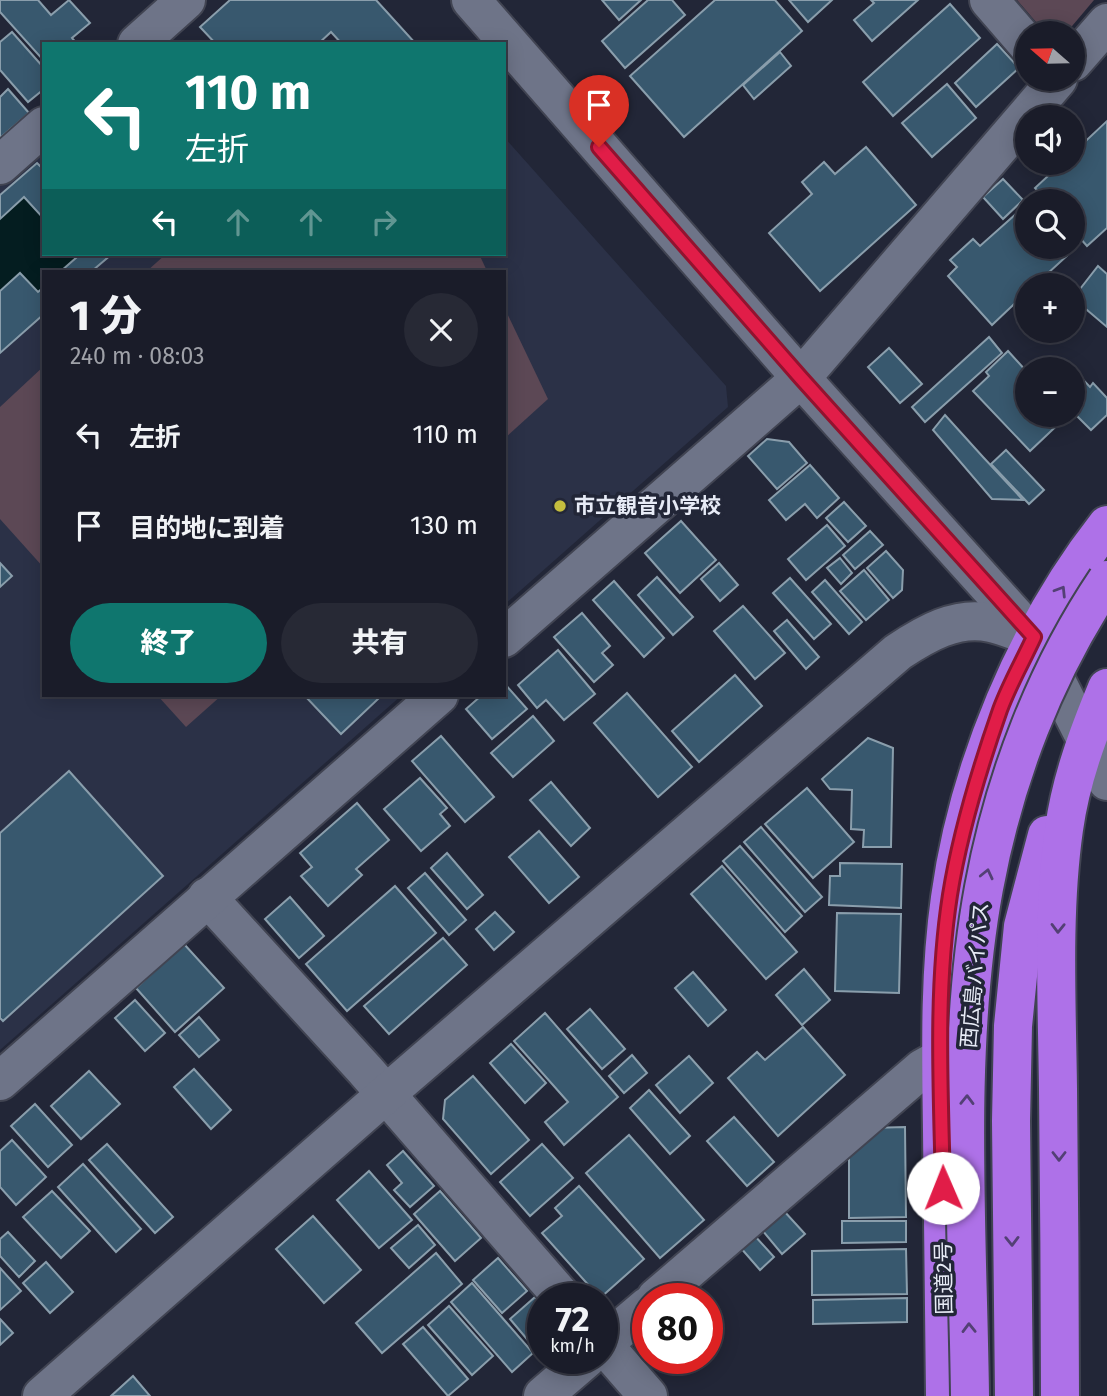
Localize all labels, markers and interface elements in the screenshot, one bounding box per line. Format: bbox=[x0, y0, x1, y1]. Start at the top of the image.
north arrow bbox=[1015, 21, 1085, 91]
map controls bbox=[1015, 21, 1085, 427]
text: 110 m bbox=[185, 63, 311, 122]
icon: left bbox=[70, 70, 161, 161]
pin bbox=[569, 75, 629, 147]
icon: arrive bbox=[580, 86, 618, 124]
button: sound bbox=[1015, 105, 1085, 175]
text: 左折 bbox=[185, 130, 249, 168]
button: search bbox=[1015, 189, 1085, 259]
icon: left bbox=[146, 203, 184, 241]
icon: ahead bbox=[219, 203, 257, 241]
icon: ahead bbox=[292, 203, 330, 241]
icon: right bbox=[365, 203, 403, 241]
button: + bbox=[1015, 273, 1085, 343]
text: 1 分 bbox=[70, 291, 141, 341]
button: close bbox=[404, 293, 478, 367]
text: 240 m · 08:03 bbox=[70, 342, 204, 370]
button: − bbox=[1015, 357, 1085, 427]
icon: left bbox=[70, 416, 108, 454]
text: 110 m bbox=[412, 419, 478, 450]
text: 左折 bbox=[129, 422, 181, 453]
place label: 市立観音小学校 bbox=[574, 493, 721, 519]
marker: 市立観音小学校 bbox=[552, 498, 568, 514]
icon: arrive bbox=[70, 507, 108, 545]
text: 130 m bbox=[410, 510, 478, 541]
text: 目的地に到着 bbox=[129, 513, 285, 544]
one-way arrow bbox=[1053, 585, 1066, 598]
button: 終了 bbox=[70, 603, 267, 683]
button: 共有 bbox=[281, 603, 478, 683]
one-way arrow bbox=[979, 868, 993, 880]
street label: 西広島バイパス bbox=[956, 901, 994, 1049]
one-way arrow bbox=[1051, 923, 1066, 934]
one-way arrow bbox=[959, 1095, 975, 1105]
one-way arrow bbox=[1051, 1150, 1066, 1161]
position arrow bbox=[906, 1151, 980, 1225]
one-way arrow bbox=[1004, 1236, 1020, 1247]
street label: 国道2号 bbox=[930, 1241, 958, 1315]
speed limit sign: 80 bbox=[632, 1283, 723, 1374]
text: 72 bbox=[555, 1298, 590, 1340]
one-way arrow bbox=[961, 1322, 977, 1333]
text: km/h bbox=[550, 1335, 595, 1357]

